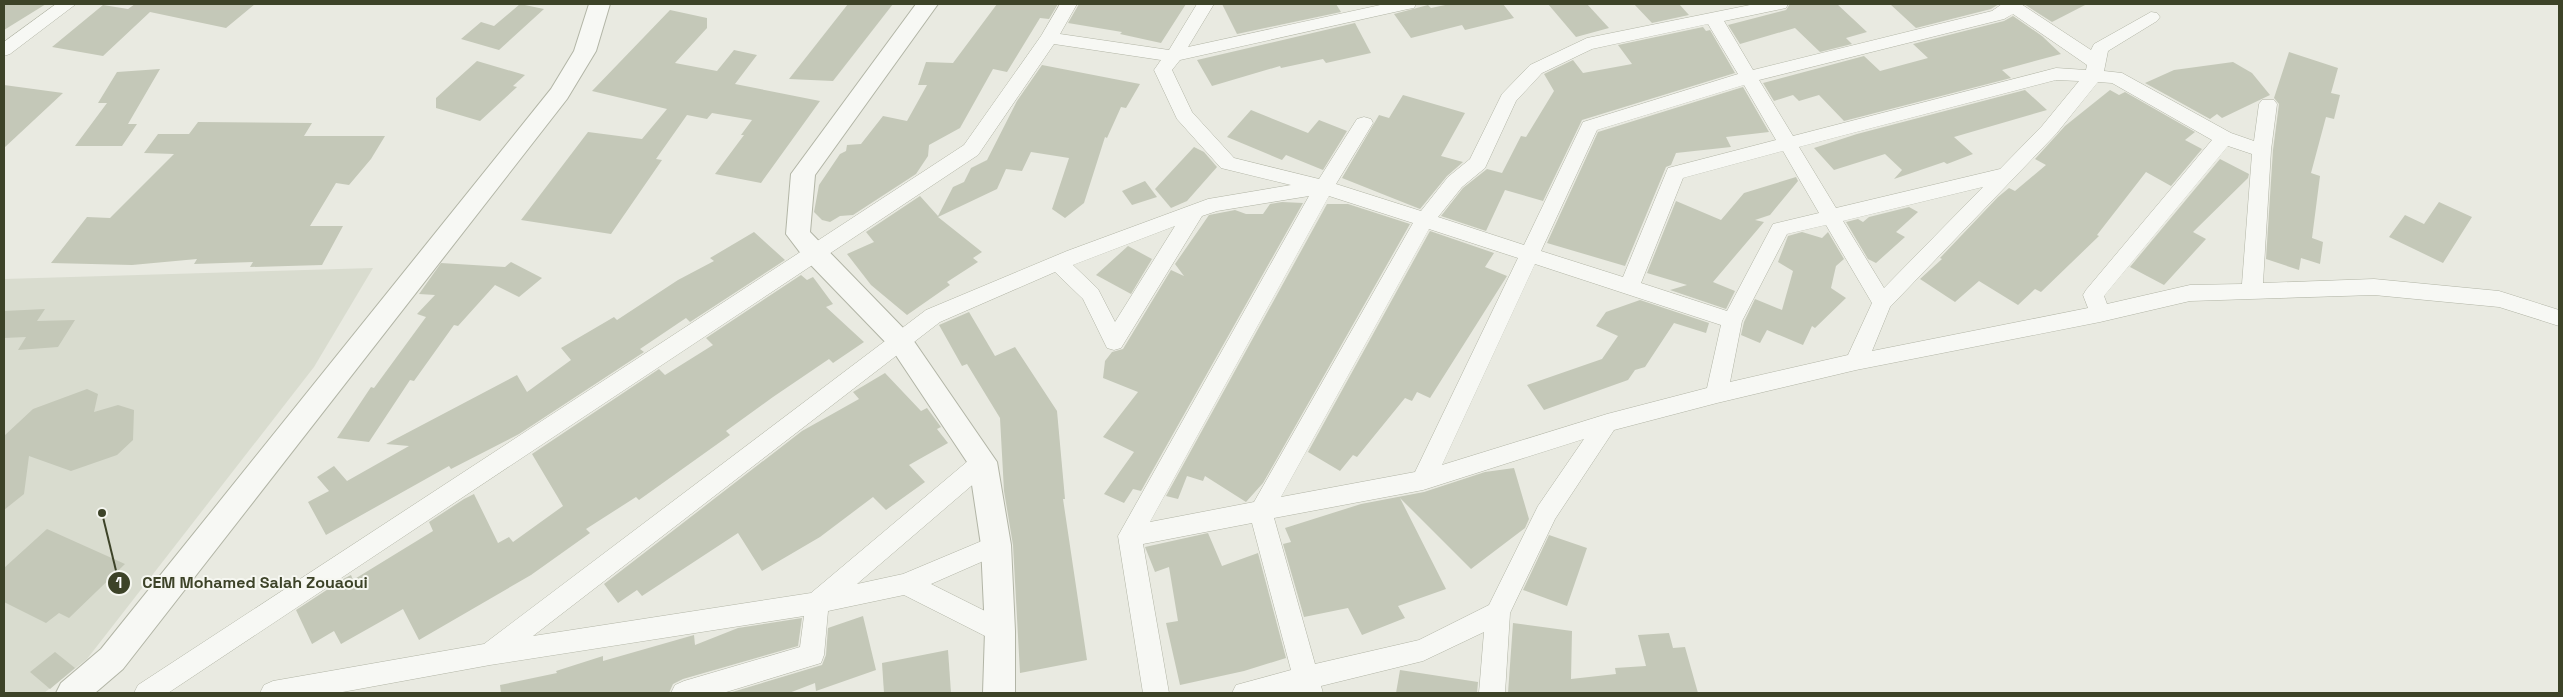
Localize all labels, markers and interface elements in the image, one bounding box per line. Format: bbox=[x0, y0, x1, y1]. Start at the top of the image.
callout: CEM Mohamed Salah Zouaoui bbox=[107, 567, 377, 598]
text: CEM Mohamed Salah Zouaoui bbox=[142, 572, 368, 593]
text: 1 bbox=[116, 573, 122, 592]

